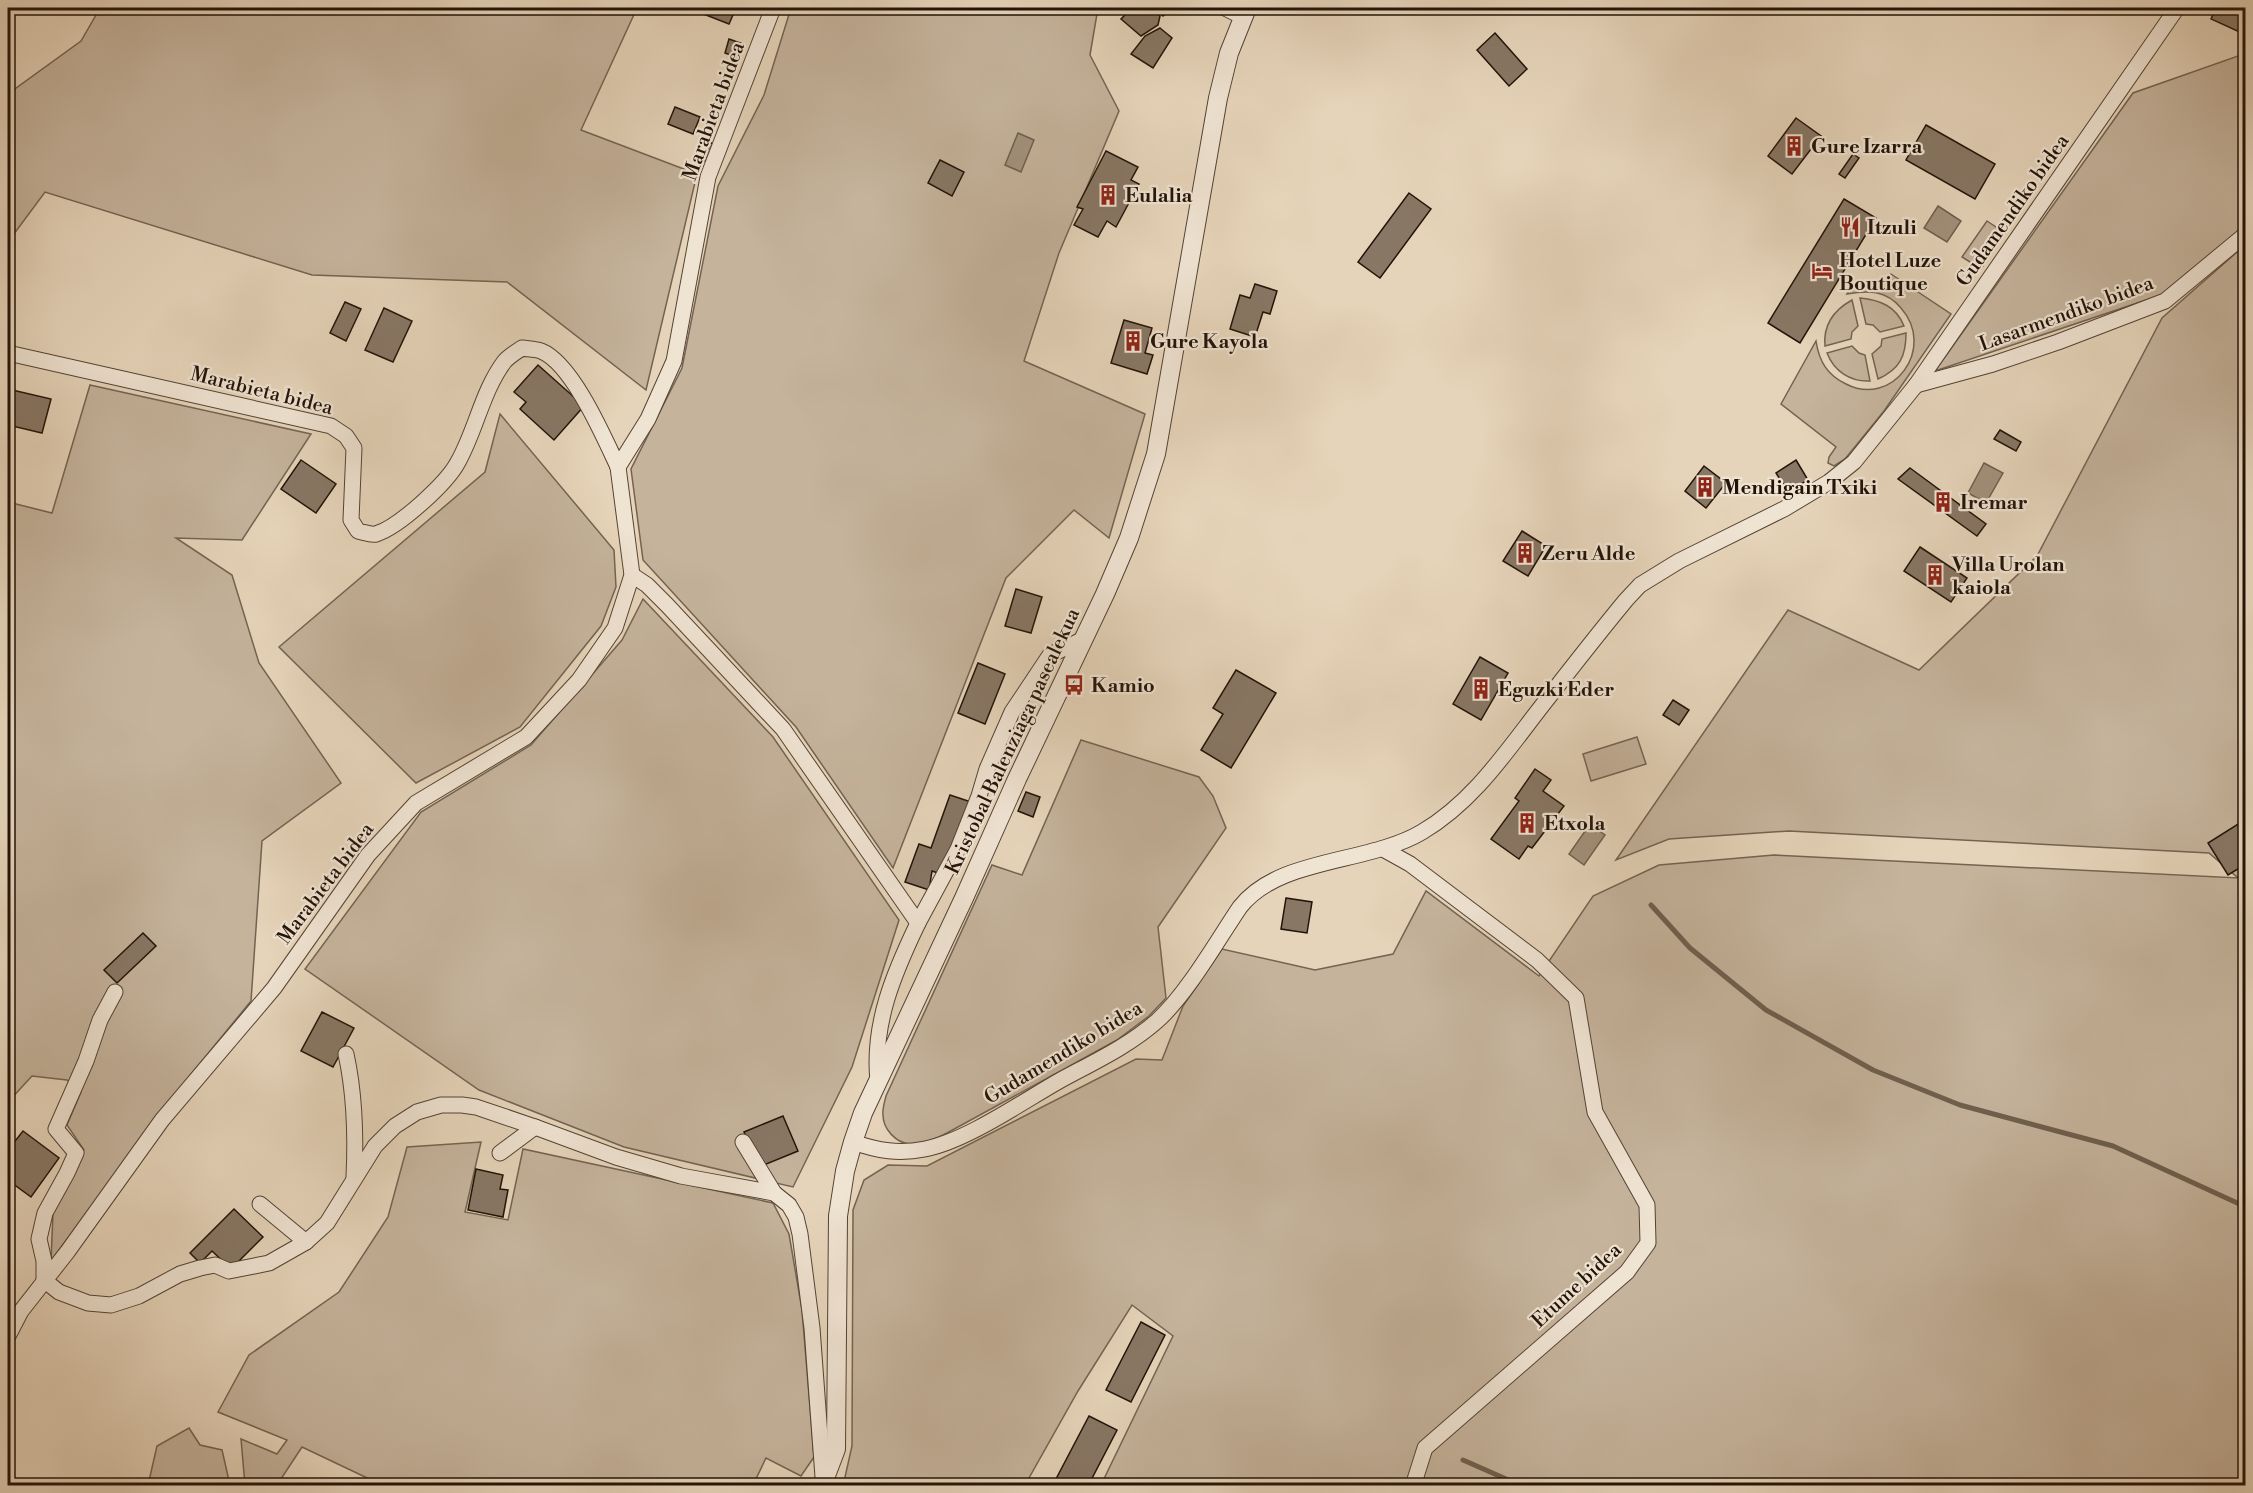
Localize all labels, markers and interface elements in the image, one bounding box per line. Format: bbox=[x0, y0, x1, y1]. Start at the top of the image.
street label: Marabieta bidea bbox=[678, 38, 751, 184]
street label: Gudamendiko bidea bbox=[1951, 129, 2076, 292]
building icon: Gure Izarra bbox=[1782, 134, 1806, 158]
place label: Gure Izarra bbox=[1811, 135, 1922, 160]
building icon: Eulalia bbox=[1096, 183, 1120, 207]
place label: Eulalia bbox=[1125, 184, 1193, 209]
restaurant icon: Itzuli bbox=[1838, 215, 1862, 239]
place label: Itzuli bbox=[1867, 216, 1917, 241]
place label: Hotel Luze Boutique bbox=[1839, 249, 1941, 297]
hotel icon: Hotel Luze Boutique bbox=[1810, 259, 1834, 283]
street label: Lasarmendiko bidea bbox=[1976, 271, 2158, 358]
building icon: Gure Kayola bbox=[1121, 329, 1145, 353]
place label: Gure Kayola bbox=[1150, 330, 1268, 355]
street label: Marabieta bidea bbox=[188, 362, 336, 421]
building icon: Mendigain Txiki bbox=[1693, 475, 1717, 499]
place label: Mendigain Txiki bbox=[1722, 476, 1878, 501]
building icon: Iremar bbox=[1931, 490, 1955, 514]
place label: Iremar bbox=[1960, 491, 2028, 516]
building icon: Zeru Alde bbox=[1513, 541, 1537, 565]
place label: Zeru Alde bbox=[1542, 542, 1636, 567]
place label: Villa Urolan kaiola bbox=[1951, 553, 2065, 601]
building icon: Villa Urolan kaiola bbox=[1923, 563, 1947, 587]
street label: Kristobal Balenziaga pasealekua bbox=[941, 604, 1087, 879]
bus stop icon: Kamio bbox=[1062, 673, 1086, 697]
place label: Kamio bbox=[1091, 674, 1155, 699]
building icon: Eguzki Eder bbox=[1469, 677, 1493, 701]
place label: Eguzki Eder bbox=[1498, 678, 1614, 703]
building icon: Etxola bbox=[1515, 811, 1539, 835]
place label: Etxola bbox=[1544, 812, 1606, 837]
street label: Marabieta bidea bbox=[272, 817, 381, 950]
street label: Gudamendiko bidea bbox=[980, 996, 1148, 1110]
street label: Etume bidea bbox=[1527, 1238, 1628, 1334]

